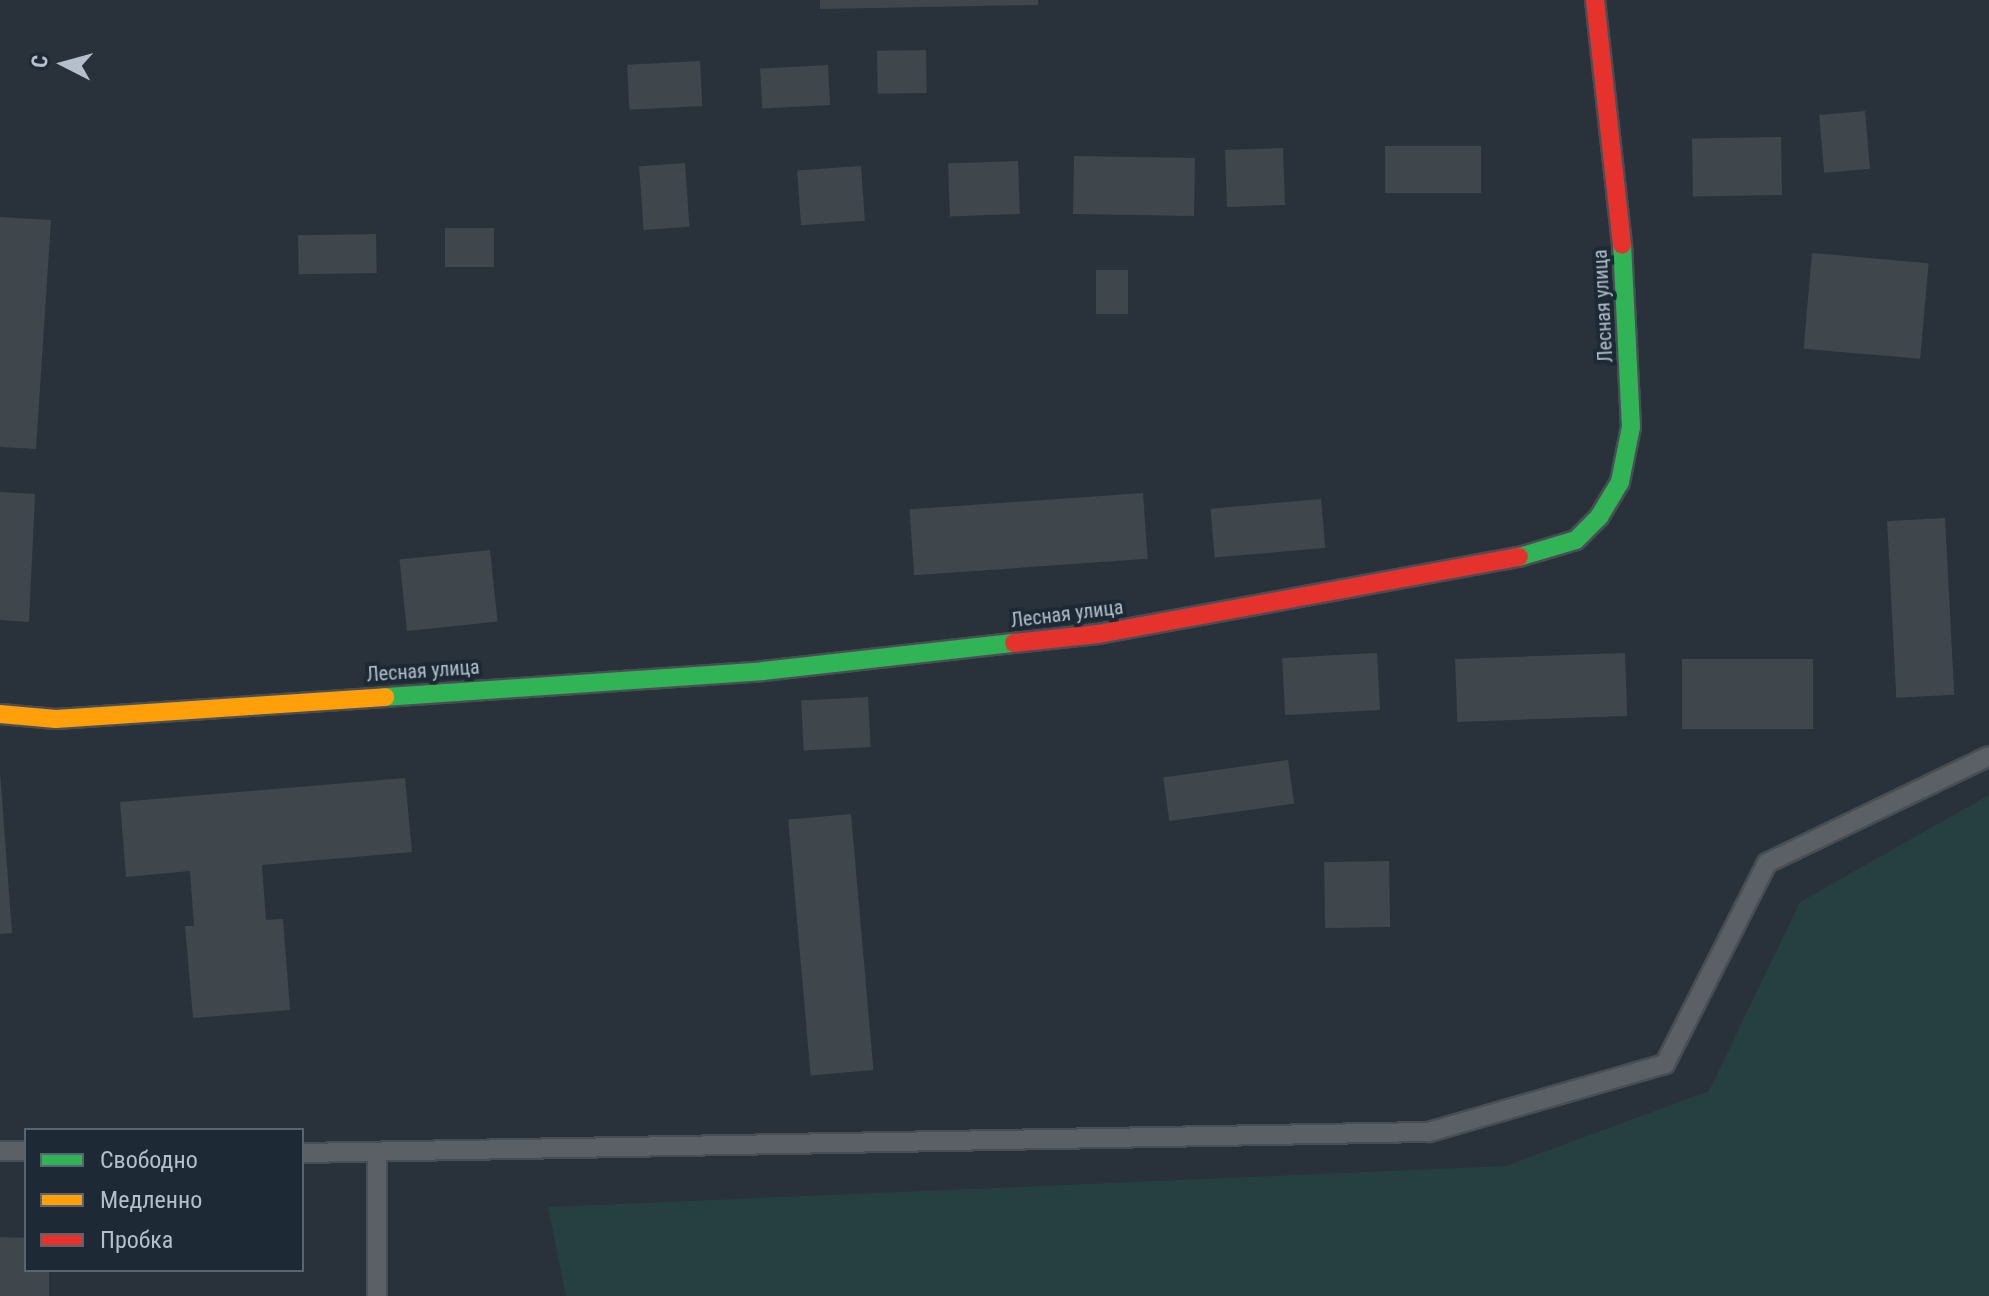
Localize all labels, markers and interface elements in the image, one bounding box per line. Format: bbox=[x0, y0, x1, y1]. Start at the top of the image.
north arrow bbox=[24, 24, 104, 104]
text: С bbox=[27, 54, 53, 69]
street label: Лесная улица bbox=[1588, 249, 1618, 363]
street label: Лесная улица bbox=[1009, 595, 1125, 633]
street label: Лесная улица bbox=[366, 655, 480, 687]
legend bbox=[24, 1128, 304, 1272]
text: Свободно bbox=[100, 1146, 198, 1174]
text: Медленно bbox=[100, 1186, 202, 1214]
text: Пробка bbox=[100, 1226, 173, 1254]

